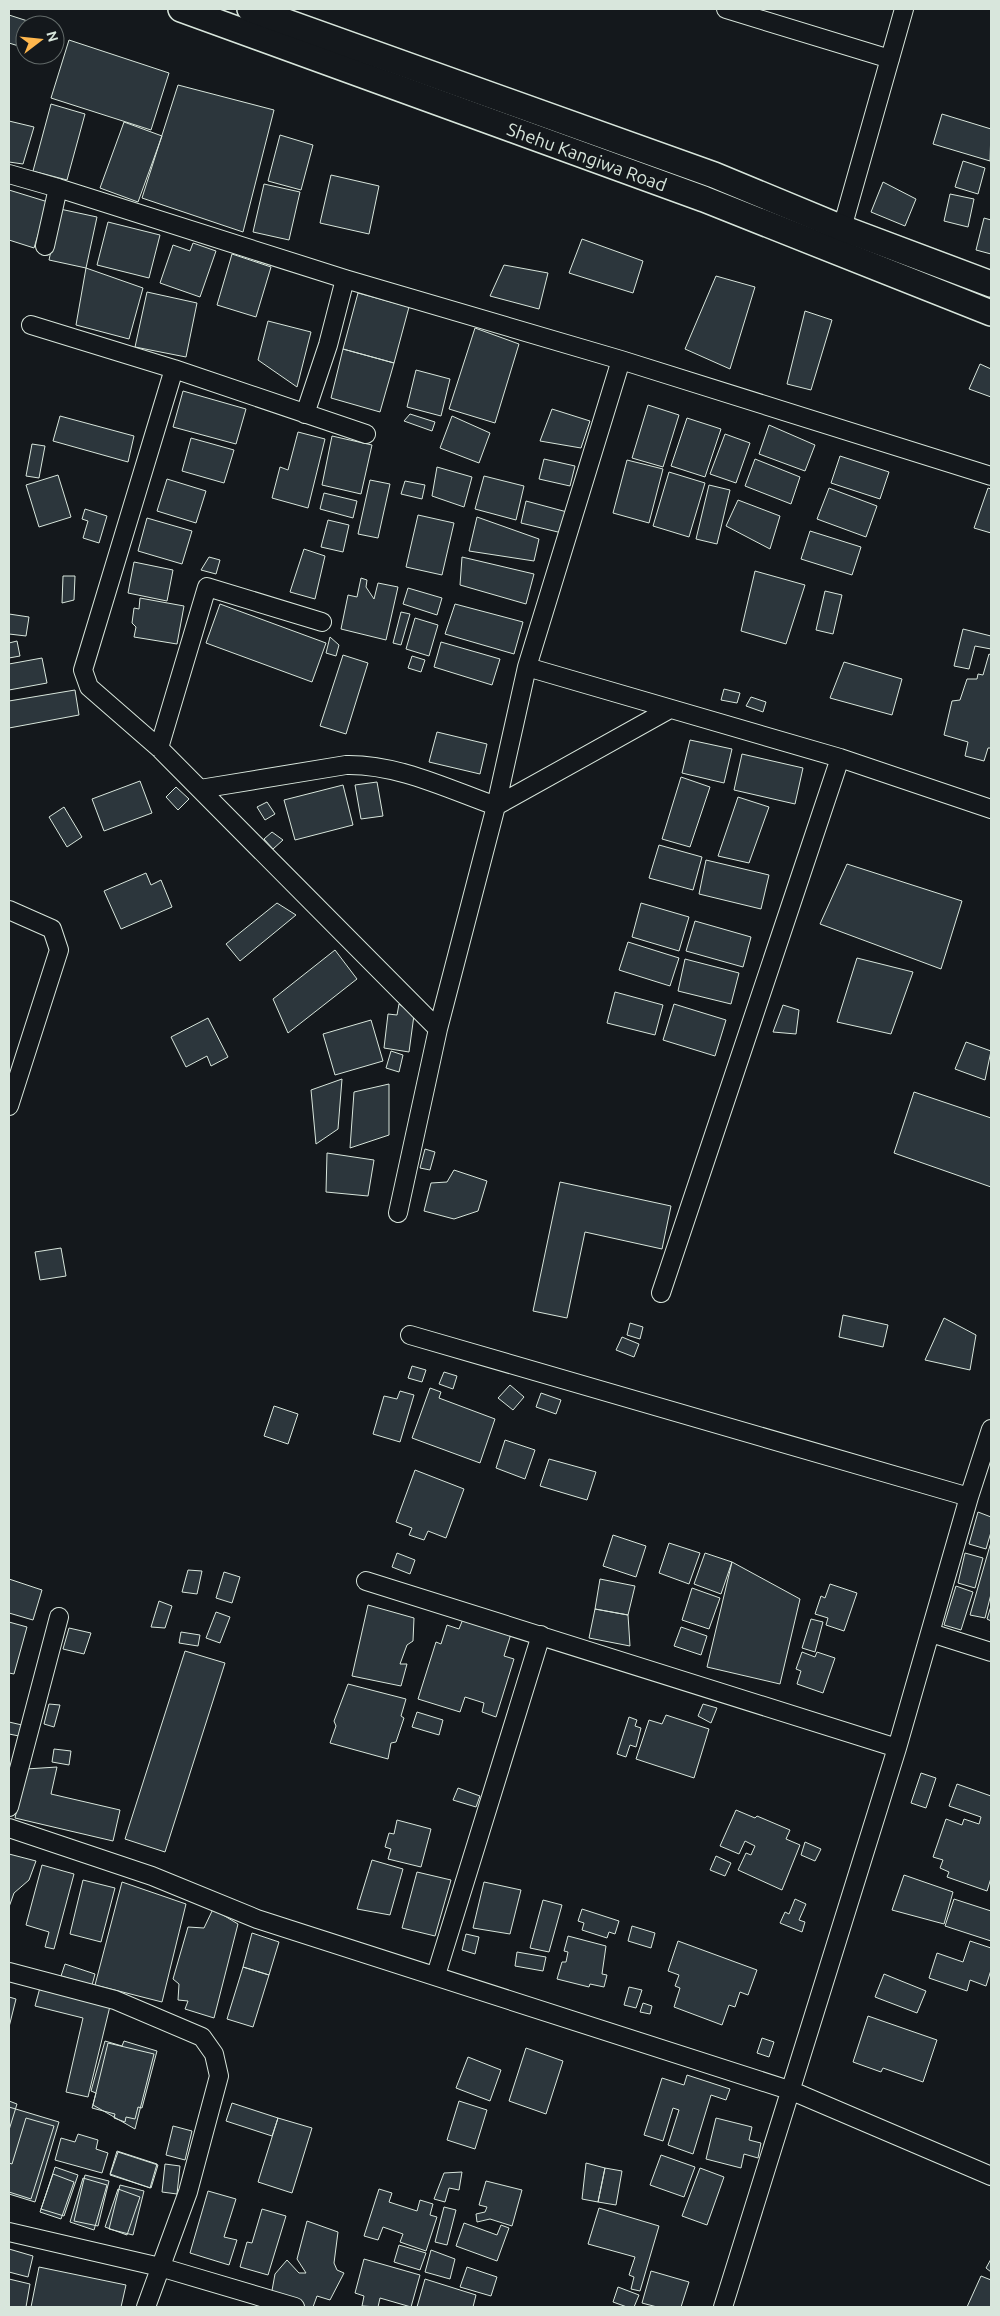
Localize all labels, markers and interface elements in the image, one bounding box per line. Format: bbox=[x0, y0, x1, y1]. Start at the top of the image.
north arrow bbox=[15, 15, 65, 65]
text: N bbox=[43, 29, 62, 44]
street label: Shehu Kangiwa Road bbox=[504, 118, 670, 195]

